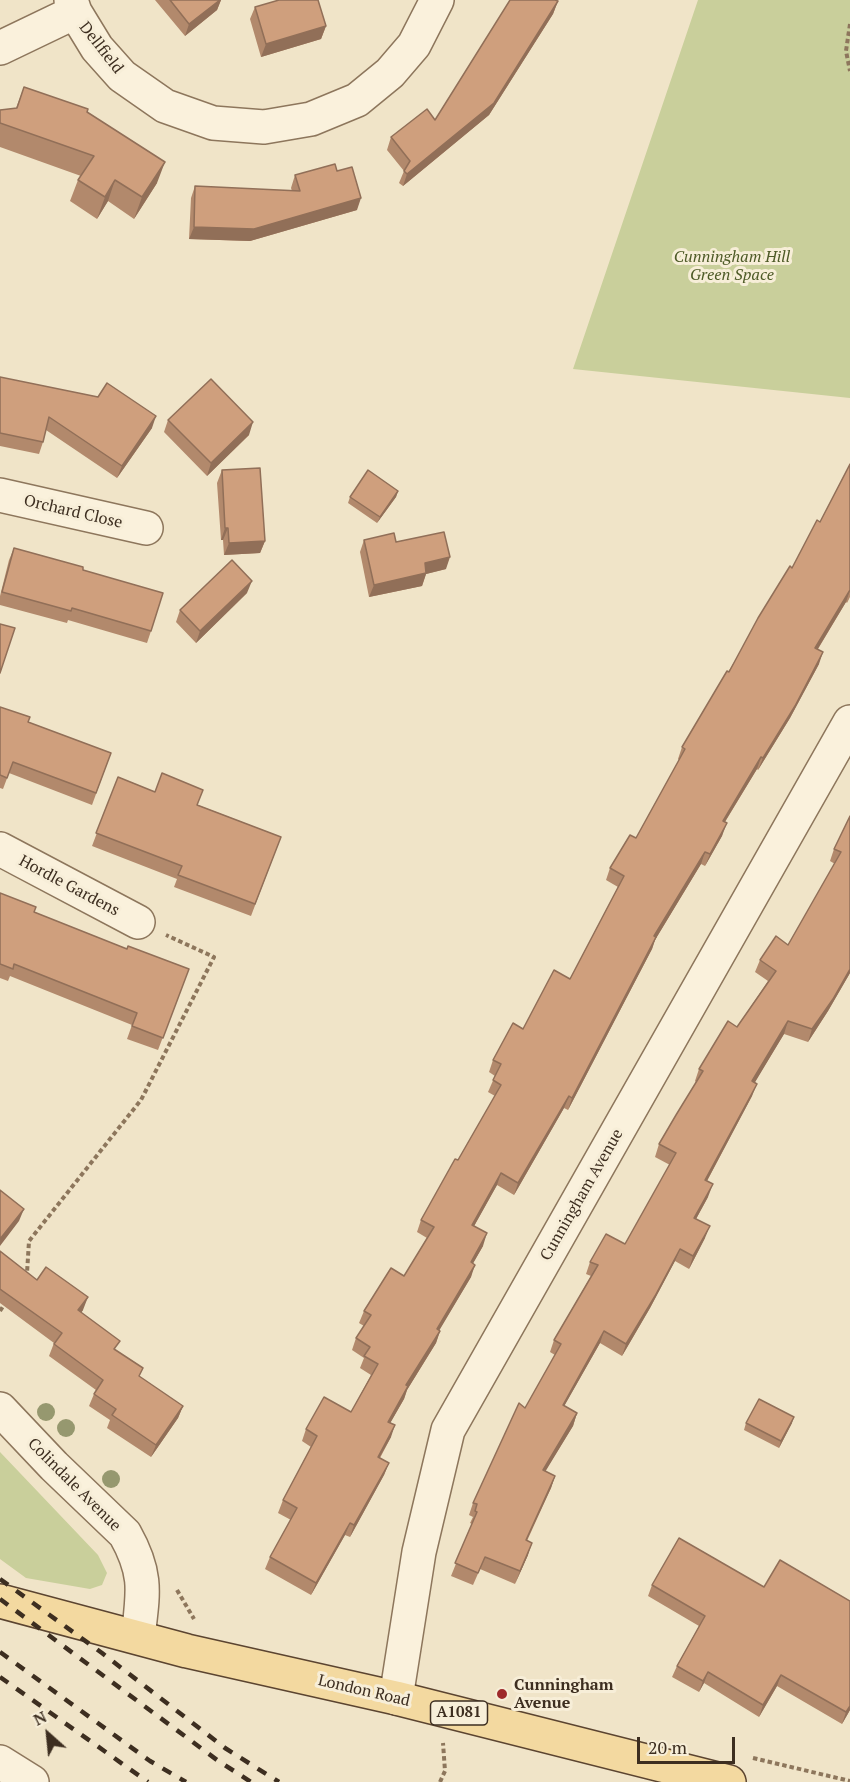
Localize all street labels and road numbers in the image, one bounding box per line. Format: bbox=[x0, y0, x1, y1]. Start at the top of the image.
street label: Dellfield bbox=[75, 18, 127, 78]
street label: Orchard Close bbox=[22, 491, 124, 533]
street label: Hordle Gardens bbox=[16, 851, 122, 921]
street label: Cunningham Avenue bbox=[536, 1126, 628, 1264]
street label: Colindale Avenue bbox=[23, 1434, 125, 1536]
street label: London Road bbox=[316, 1671, 412, 1711]
road number: A1081 bbox=[430, 1701, 488, 1725]

